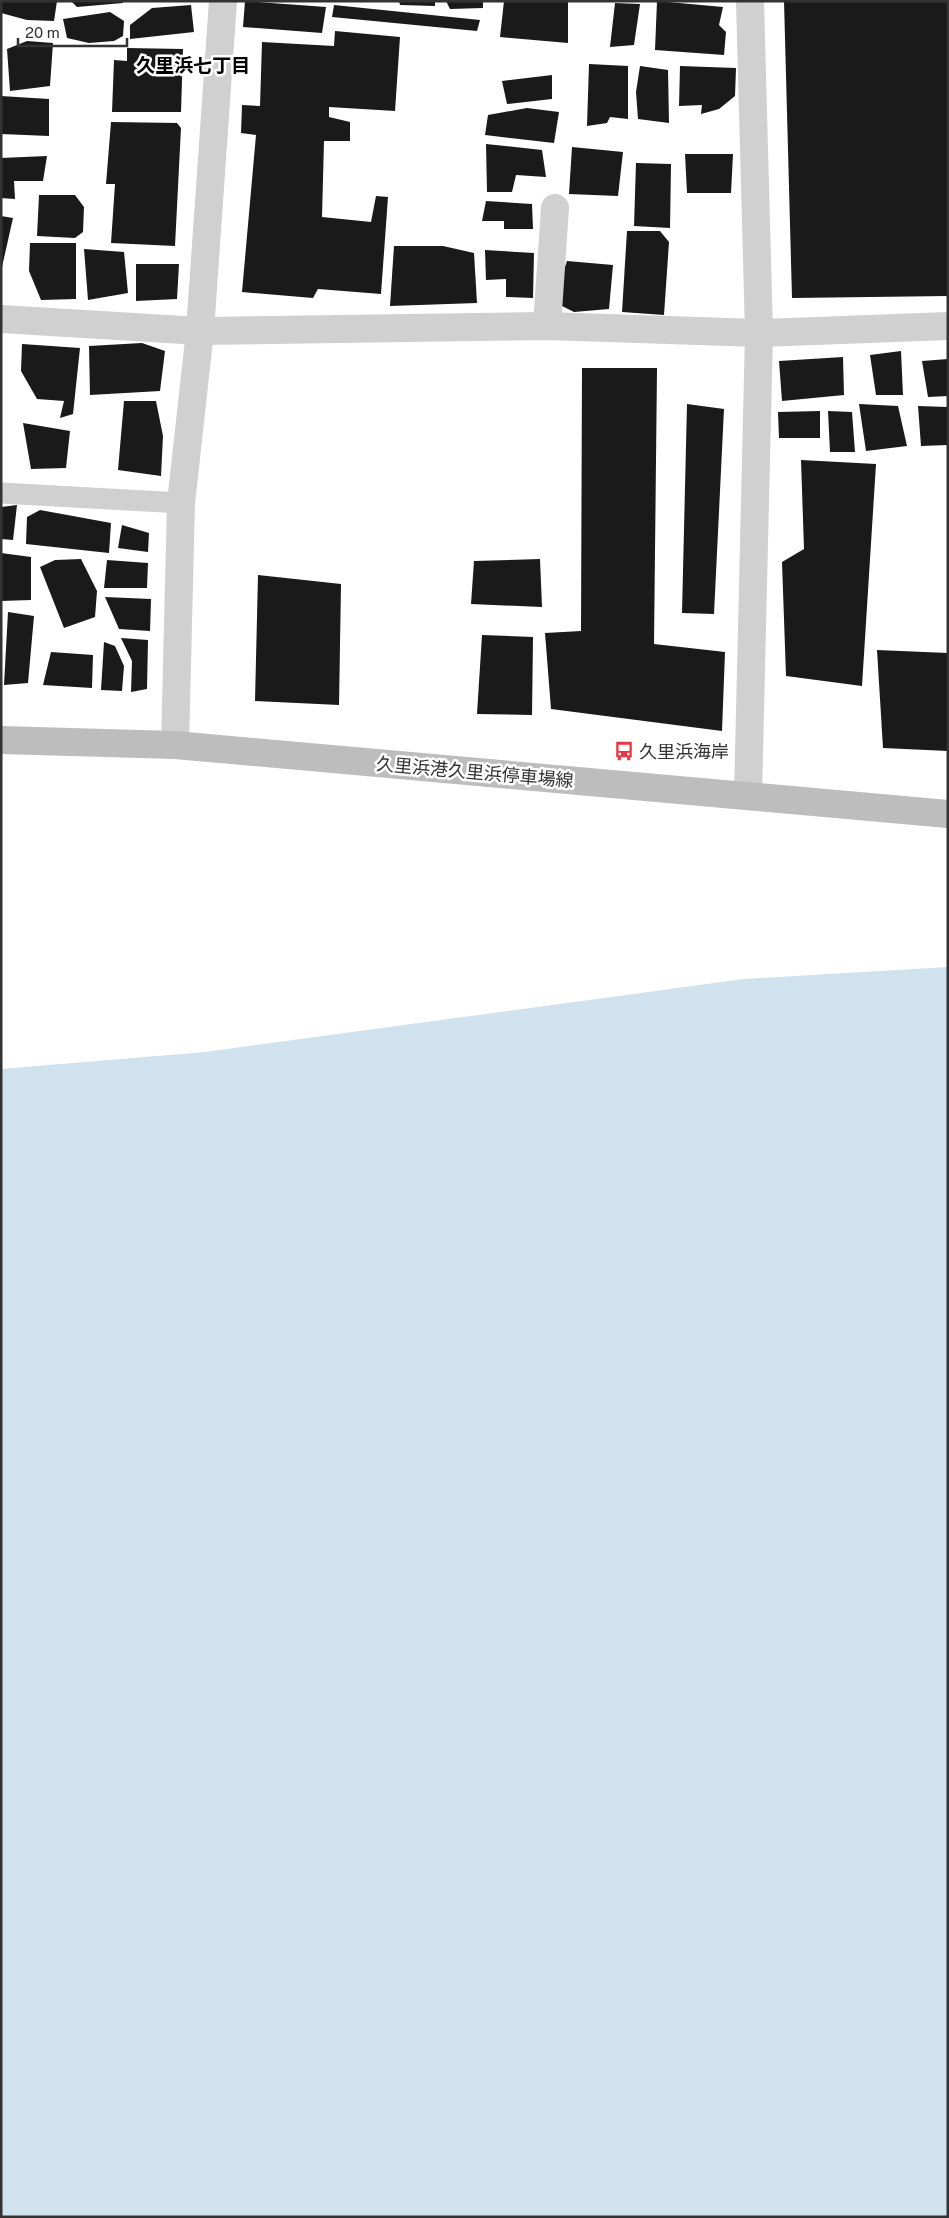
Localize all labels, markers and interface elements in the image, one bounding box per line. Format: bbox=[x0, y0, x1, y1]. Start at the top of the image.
scale bar bbox=[18, 15, 126, 47]
text: 20 m bbox=[25, 24, 60, 41]
district label: 久里浜七丁目 bbox=[136, 54, 250, 76]
bus stop icon: 久里浜海岸 bbox=[613, 740, 635, 762]
place label: 久里浜海岸 bbox=[639, 741, 729, 762]
street label: 久里浜港久里浜停車場線 bbox=[375, 753, 575, 791]

